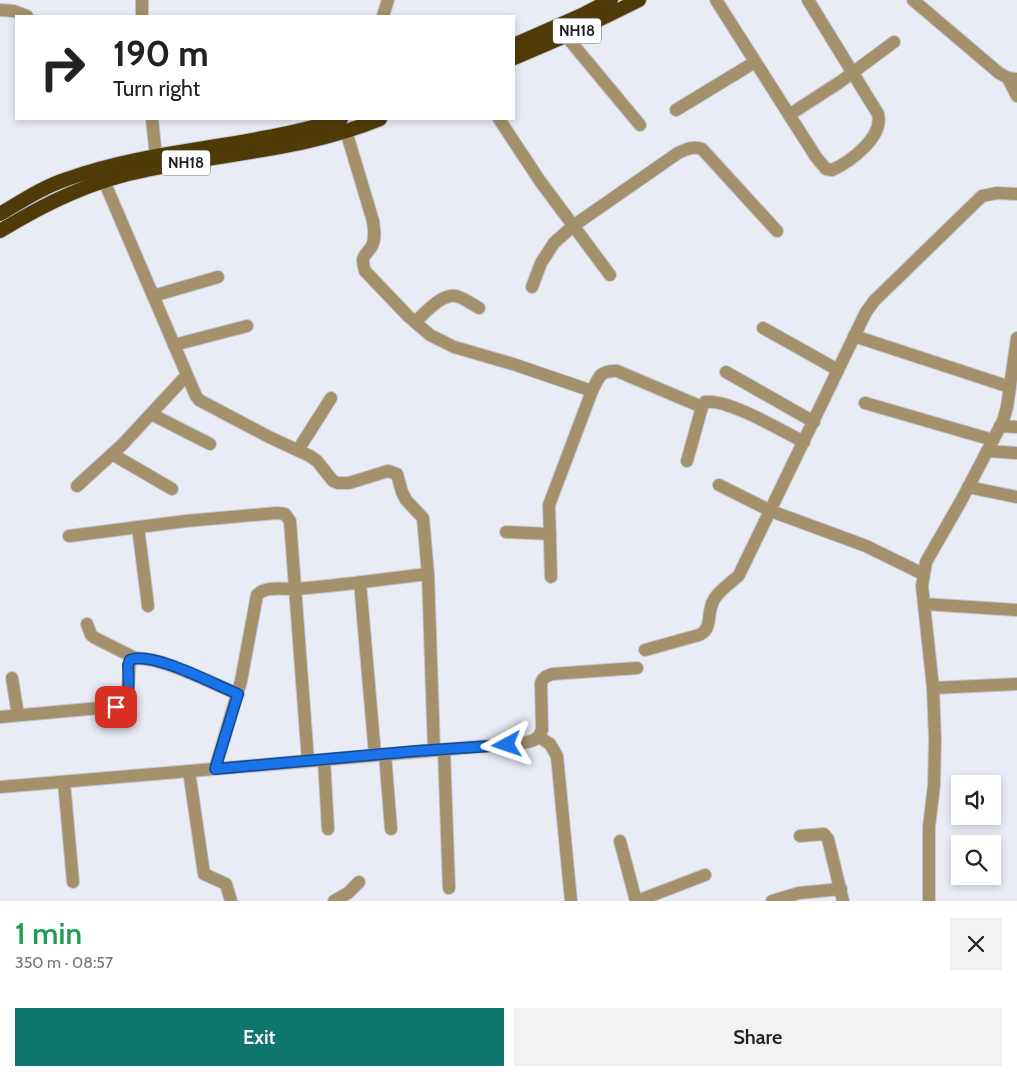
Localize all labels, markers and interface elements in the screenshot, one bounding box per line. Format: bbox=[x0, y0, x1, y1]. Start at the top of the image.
road number: NH18 bbox=[553, 18, 601, 44]
text: 190 m bbox=[113, 32, 209, 75]
icon: right bbox=[30, 35, 95, 100]
text: Turn right bbox=[113, 75, 200, 102]
road number: NH18 bbox=[162, 150, 210, 176]
pin bbox=[95, 686, 137, 728]
icon: arrive bbox=[102, 693, 130, 721]
position arrow bbox=[480, 718, 532, 770]
map controls bbox=[951, 775, 1001, 885]
button: sound bbox=[951, 775, 1001, 825]
button: search bbox=[951, 835, 1001, 885]
text: 1 min bbox=[15, 915, 82, 952]
button: close bbox=[950, 918, 1002, 970]
text: 350 m · 08:57 bbox=[15, 953, 113, 972]
button: Exit bbox=[15, 1008, 504, 1066]
button: Share bbox=[514, 1008, 1002, 1066]

